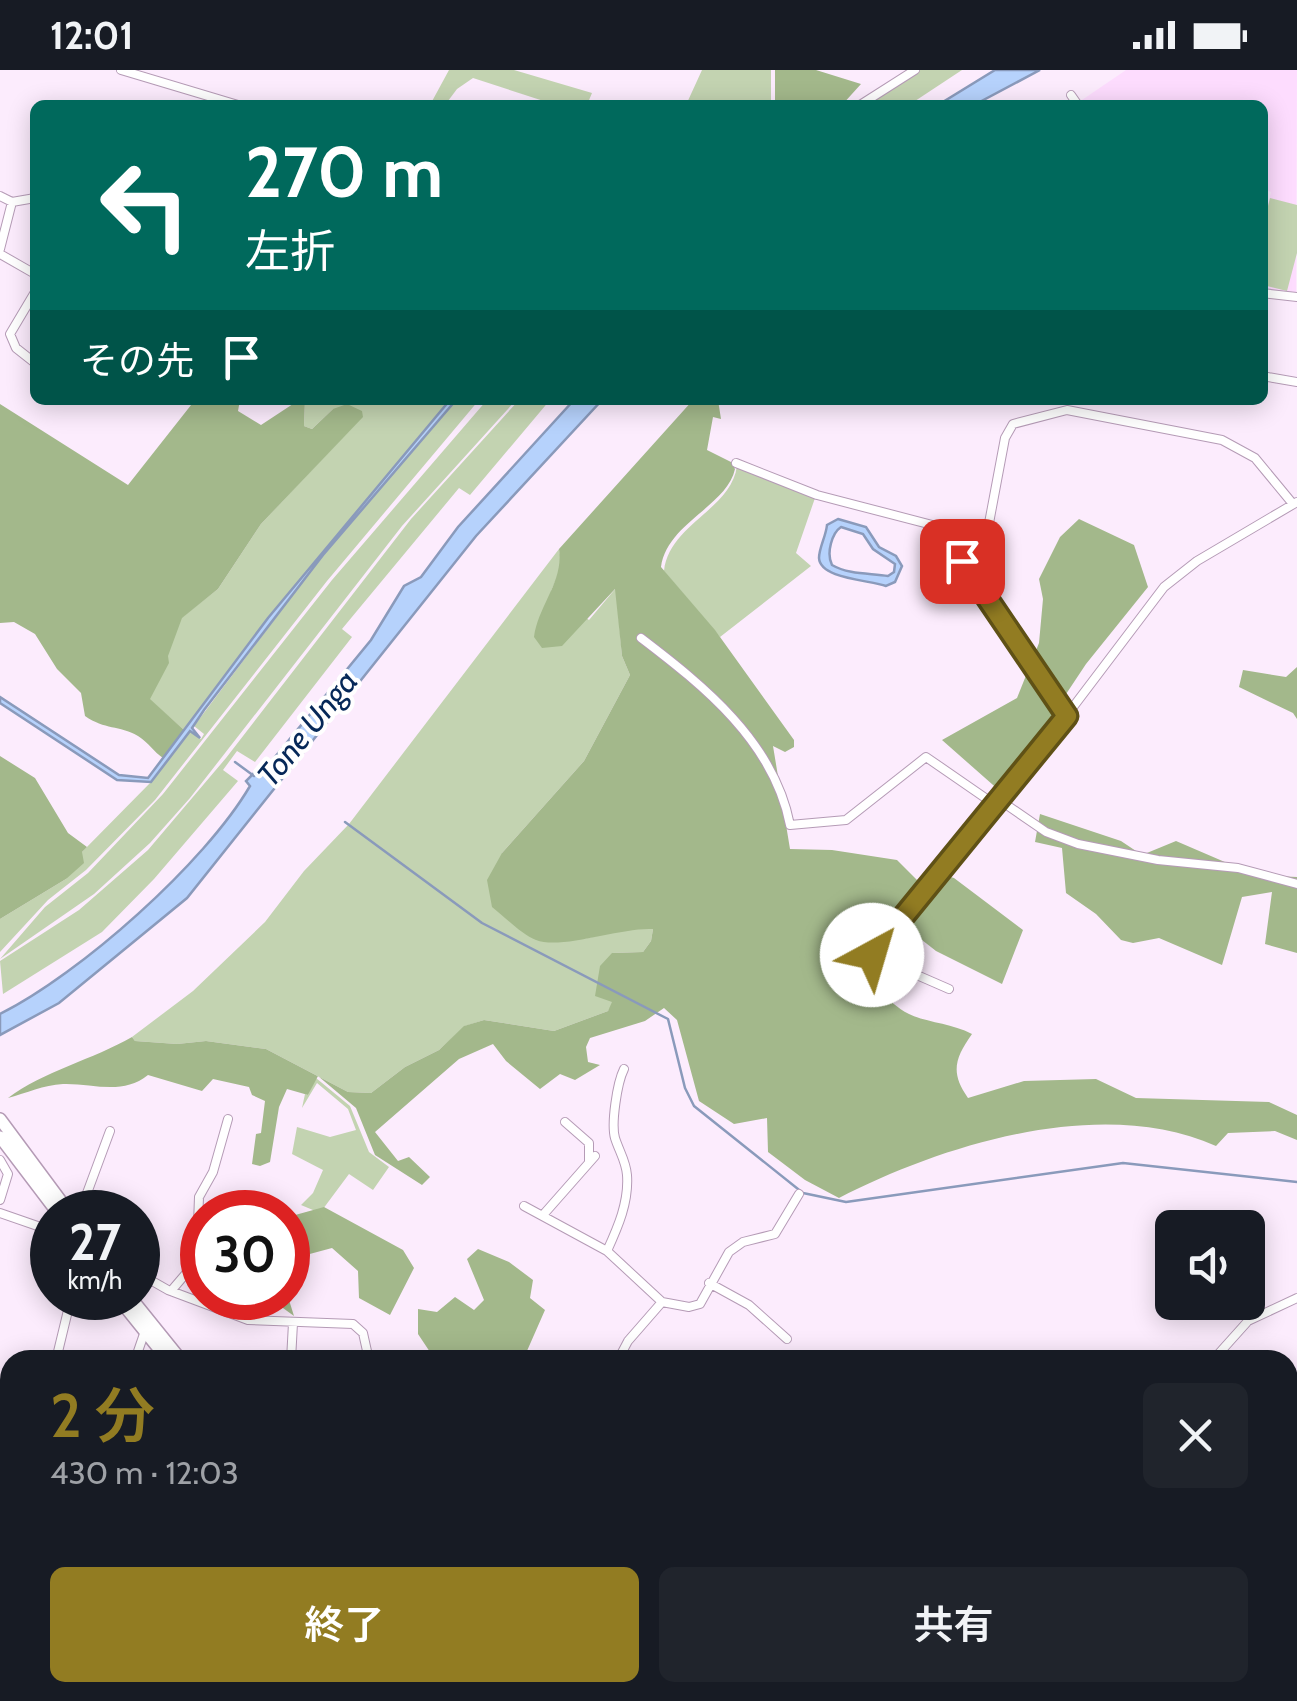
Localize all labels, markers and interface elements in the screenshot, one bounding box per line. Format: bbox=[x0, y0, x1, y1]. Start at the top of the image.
text: 12:01 bbox=[50, 12, 133, 59]
text: 270 m bbox=[245, 129, 443, 215]
icon: left bbox=[80, 140, 210, 270]
text: 左折 bbox=[245, 224, 335, 278]
icon: arrive bbox=[214, 330, 269, 385]
text: その先 bbox=[80, 337, 194, 384]
pin bbox=[920, 519, 1005, 604]
icon: arrive bbox=[935, 534, 990, 589]
water label: Tone Unga bbox=[248, 662, 366, 794]
position arrow bbox=[820, 903, 924, 1007]
speed limit sign: 30 bbox=[180, 1190, 310, 1320]
map controls bbox=[1155, 1210, 1265, 1320]
button: sound bbox=[1155, 1210, 1265, 1320]
text: 27 bbox=[69, 1212, 121, 1273]
text: km/h bbox=[68, 1265, 122, 1295]
text: 2 分 bbox=[50, 1379, 155, 1452]
button: close bbox=[1143, 1383, 1248, 1488]
text: 430 m · 12:03 bbox=[50, 1453, 239, 1492]
button: 終了 bbox=[50, 1567, 639, 1682]
button: 共有 bbox=[659, 1567, 1248, 1682]

